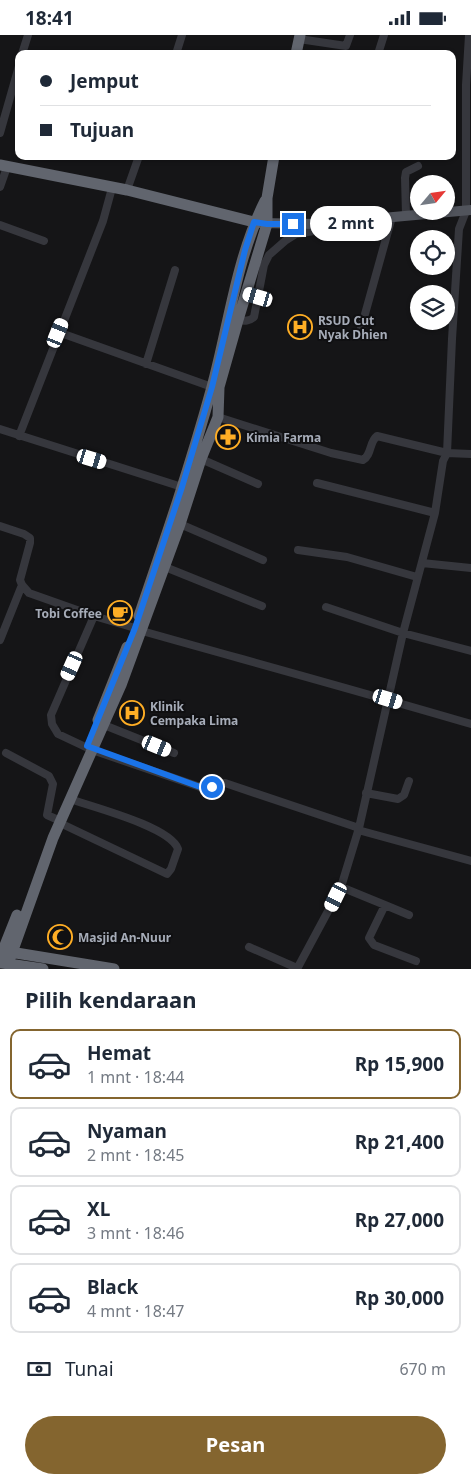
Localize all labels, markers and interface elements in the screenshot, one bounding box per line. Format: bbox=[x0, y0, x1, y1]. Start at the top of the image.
text: 18:41 bbox=[25, 5, 74, 31]
text: Jemput bbox=[70, 68, 139, 94]
text: Tujuan bbox=[70, 117, 134, 143]
north arrow bbox=[410, 175, 455, 220]
map controls bbox=[410, 175, 455, 330]
callout: 2 mnt bbox=[310, 207, 393, 241]
text: 2 mnt bbox=[328, 212, 374, 234]
route end bbox=[282, 213, 304, 235]
button: locate bbox=[410, 230, 455, 275]
button: layers bbox=[410, 285, 455, 330]
car bbox=[241, 286, 274, 308]
place label: RSUD Cut Nyak Dhien bbox=[318, 312, 388, 343]
hospital icon: RSUD Cut Nyak Dhien bbox=[287, 314, 313, 340]
car bbox=[45, 316, 70, 350]
pharmacy icon: Kimia Farma bbox=[215, 424, 241, 450]
place label: Kimia Farma bbox=[246, 429, 321, 446]
car bbox=[75, 447, 108, 471]
cafe icon: Tobi Coffee bbox=[107, 600, 133, 626]
place label: Tobi Coffee bbox=[35, 605, 102, 622]
car bbox=[59, 649, 84, 683]
car bbox=[371, 687, 404, 711]
place label: Klinik Cempaka Lima bbox=[150, 698, 238, 729]
hospital icon: Klinik Cempaka Lima bbox=[119, 700, 145, 726]
car bbox=[140, 733, 173, 759]
route start bbox=[201, 776, 223, 798]
car bbox=[322, 880, 349, 914]
mosque icon: Masjid An-Nuur bbox=[47, 924, 73, 950]
place label: Masjid An-Nuur bbox=[78, 929, 172, 946]
text: Pilih kendaraan bbox=[25, 984, 197, 1014]
text: Hemat bbox=[87, 1040, 151, 1066]
icon: car bbox=[27, 1042, 72, 1087]
text: Rp 15,900 bbox=[355, 1051, 444, 1077]
text: 1 mnt · 18:44 bbox=[87, 1066, 184, 1088]
text: Nyaman bbox=[87, 1118, 167, 1144]
icon: car bbox=[27, 1120, 72, 1165]
text: Rp 21,400 bbox=[355, 1129, 444, 1155]
text: 2 mnt · 18:45 bbox=[87, 1144, 184, 1166]
text: XL bbox=[87, 1196, 110, 1222]
icon: car bbox=[27, 1198, 72, 1243]
text: Rp 27,000 bbox=[355, 1207, 444, 1233]
text: 3 mnt · 18:46 bbox=[87, 1222, 184, 1244]
text: Black bbox=[87, 1274, 138, 1300]
icon: car bbox=[27, 1276, 72, 1321]
text: Rp 30,000 bbox=[355, 1285, 444, 1311]
text: 4 mnt · 18:47 bbox=[87, 1300, 184, 1322]
icon: cash bbox=[25, 1355, 53, 1383]
text: Tunai bbox=[65, 1356, 114, 1382]
text: 670 m bbox=[399, 1358, 446, 1380]
button: Pesan bbox=[25, 1416, 446, 1474]

